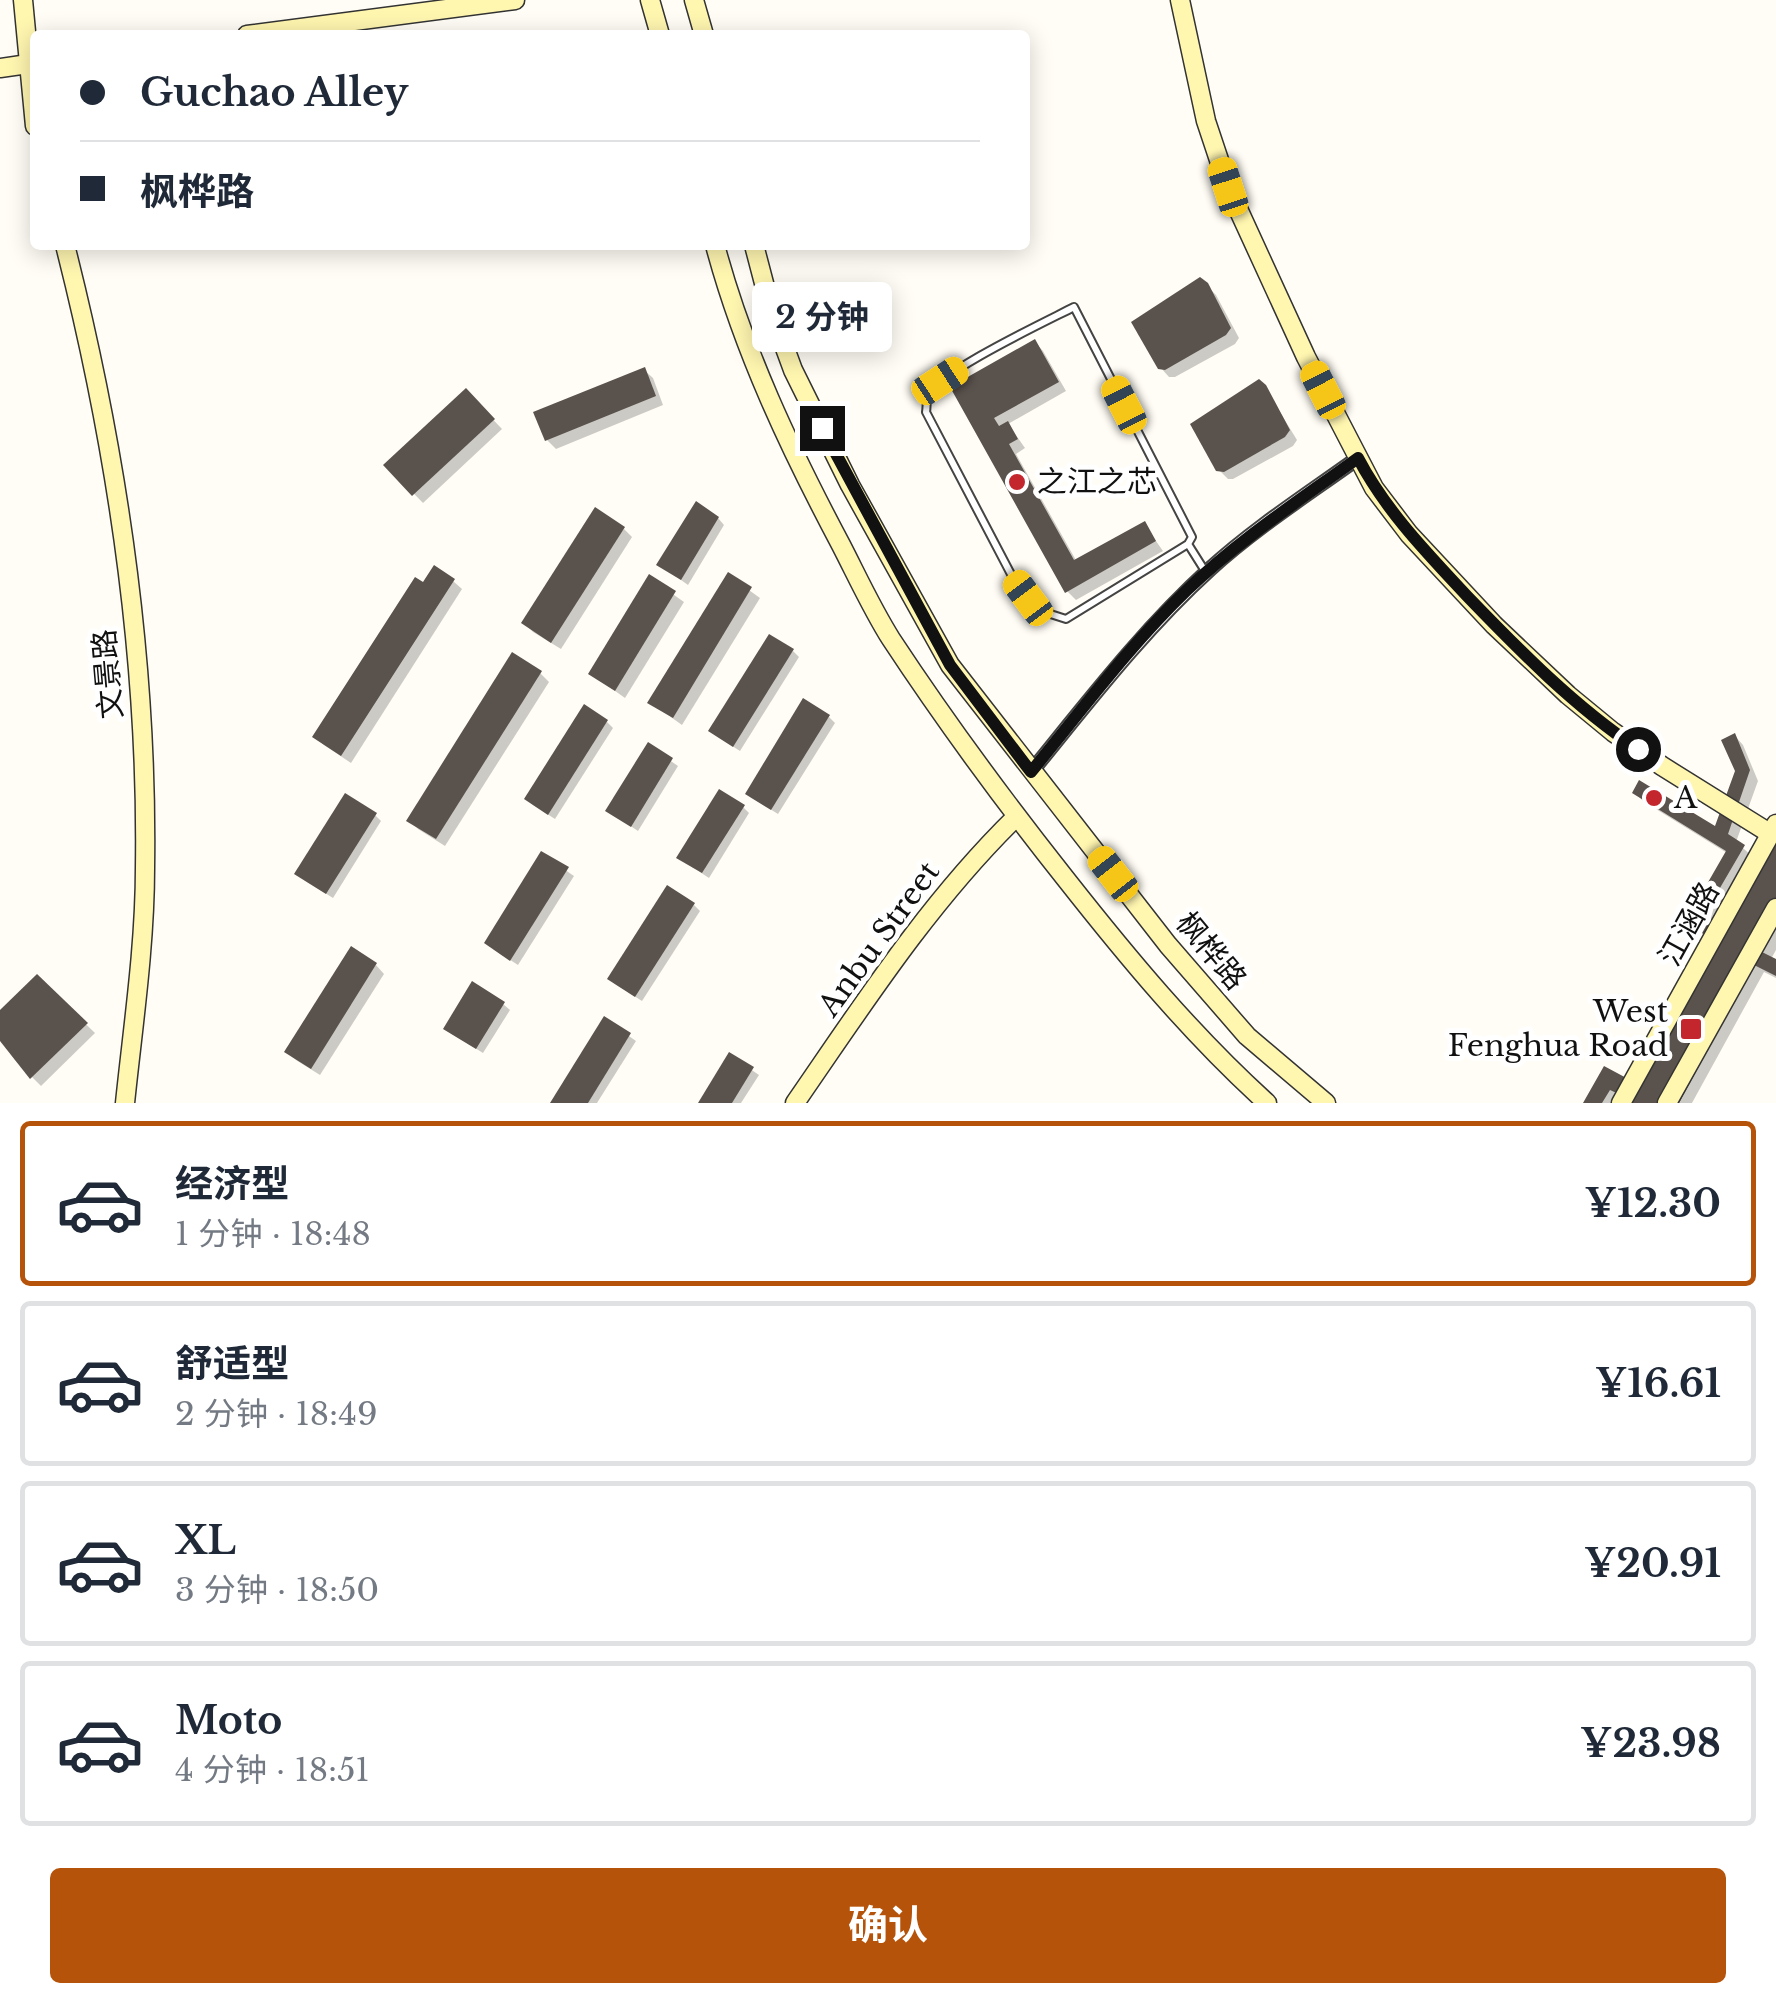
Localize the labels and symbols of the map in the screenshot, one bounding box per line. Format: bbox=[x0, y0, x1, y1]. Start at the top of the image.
car bbox=[1204, 154, 1252, 220]
callout: 2 分钟 bbox=[752, 283, 892, 353]
car bbox=[907, 352, 973, 410]
car bbox=[1296, 356, 1350, 424]
car bbox=[1097, 371, 1151, 439]
route end bbox=[800, 406, 845, 451]
place label: 之江之芯 bbox=[1037, 463, 1157, 500]
marker: 之江之芯 bbox=[1006, 471, 1028, 493]
car bbox=[998, 565, 1058, 631]
street label: 文景路 bbox=[85, 628, 130, 720]
route start bbox=[1616, 727, 1661, 772]
place label: A bbox=[1673, 779, 1698, 816]
marker: A bbox=[1643, 787, 1665, 809]
car bbox=[1083, 841, 1143, 907]
street label: Anbu Street bbox=[809, 854, 948, 1024]
street label: 江涵路 bbox=[1651, 875, 1727, 972]
street label: 枫桦路 bbox=[1168, 904, 1254, 997]
place label: West Fenghua Road bbox=[1448, 993, 1669, 1064]
marker: West Fenghua Road bbox=[1678, 1016, 1704, 1042]

